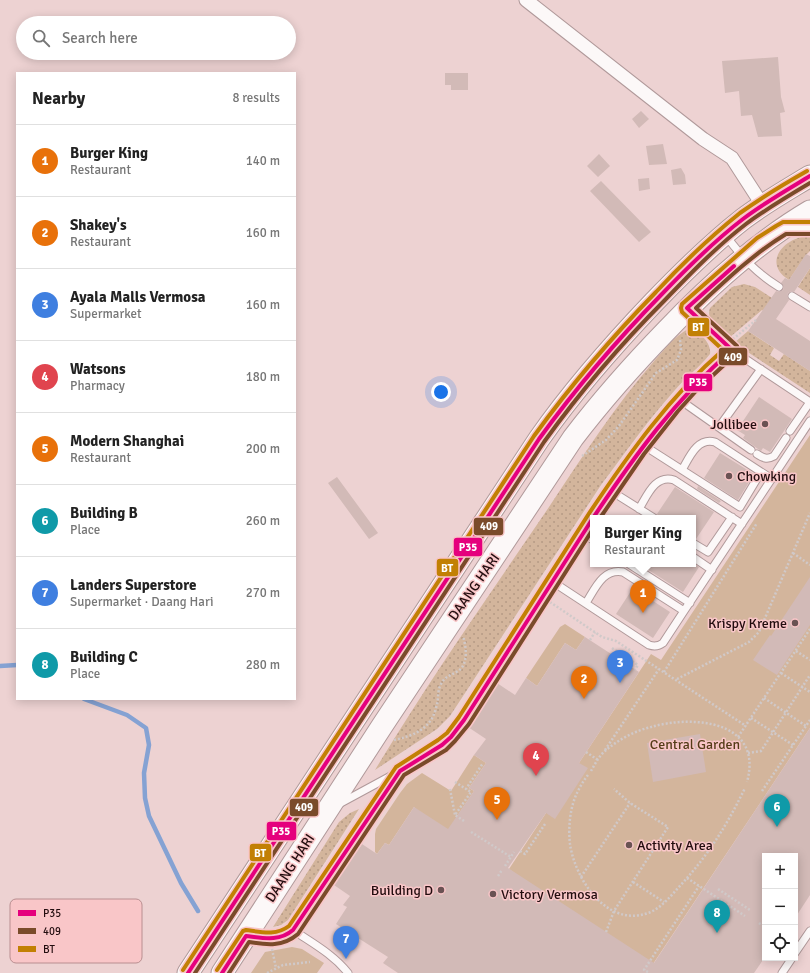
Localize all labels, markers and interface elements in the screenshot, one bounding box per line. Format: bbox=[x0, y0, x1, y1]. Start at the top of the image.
search box bbox=[16, 16, 296, 60]
icon: search bbox=[30, 27, 52, 49]
text: Search here bbox=[62, 29, 138, 47]
text: Nearby bbox=[32, 88, 85, 109]
text: 8 results bbox=[232, 90, 280, 106]
text: Burger King bbox=[70, 144, 148, 162]
text: 1 bbox=[41, 153, 49, 169]
text: 140 m bbox=[246, 153, 280, 169]
text: Restaurant bbox=[70, 162, 131, 178]
text: Shakey's bbox=[70, 216, 127, 234]
text: 2 bbox=[41, 225, 49, 241]
text: 160 m bbox=[246, 225, 280, 241]
text: Restaurant bbox=[70, 234, 131, 250]
text: Ayala Malls Vermosa bbox=[70, 288, 206, 306]
text: 3 bbox=[41, 297, 49, 313]
text: 160 m bbox=[246, 297, 280, 313]
text: Supermarket bbox=[70, 306, 142, 322]
line badge: BT bbox=[687, 317, 710, 337]
text: BT bbox=[692, 321, 704, 334]
line badge: 409 bbox=[718, 347, 748, 366]
text: 409 bbox=[724, 351, 742, 364]
text: Watsons bbox=[70, 360, 126, 378]
text: 4 bbox=[41, 369, 49, 385]
text: 180 m bbox=[246, 369, 280, 385]
line badge: P35 bbox=[683, 373, 713, 392]
text: P35 bbox=[689, 376, 707, 389]
text: Pharmacy bbox=[70, 378, 125, 394]
your location bbox=[431, 382, 451, 402]
place label: Jollibee bbox=[710, 416, 757, 433]
marker: Jollibee bbox=[760, 419, 770, 429]
text: Modern Shanghai bbox=[70, 432, 184, 450]
text: 5 bbox=[41, 441, 49, 457]
text: 200 m bbox=[246, 441, 280, 457]
text: Restaurant bbox=[70, 450, 131, 466]
place label: Chowking bbox=[737, 468, 796, 485]
marker: Chowking bbox=[724, 471, 734, 481]
text: Building B bbox=[70, 504, 138, 522]
text: 6 bbox=[41, 513, 49, 529]
text: 260 m bbox=[246, 513, 280, 529]
popup bbox=[590, 515, 696, 567]
line badge: 409 bbox=[473, 517, 504, 536]
text: 409 bbox=[480, 520, 498, 533]
text: Place bbox=[70, 522, 100, 538]
text: Burger King bbox=[604, 524, 682, 542]
line badge: P35 bbox=[453, 537, 483, 557]
text: P35 bbox=[459, 541, 477, 554]
text: Restaurant bbox=[604, 542, 665, 558]
street label: DAANG HARI bbox=[445, 550, 503, 624]
line badge: BT bbox=[436, 558, 459, 577]
text: BT bbox=[441, 562, 453, 575]
text: Landers Superstore bbox=[70, 576, 196, 594]
pin: 1 bbox=[630, 580, 656, 613]
text: 7 bbox=[41, 585, 49, 601]
text: 270 m bbox=[246, 585, 280, 601]
text: Supermarket · Daang Hari bbox=[70, 594, 213, 610]
place label: Krispy Kreme bbox=[708, 615, 787, 632]
marker: Krispy Kreme bbox=[790, 618, 800, 628]
text: Building C bbox=[70, 648, 138, 666]
pin: 3 bbox=[607, 650, 633, 683]
text: 8 bbox=[41, 657, 49, 673]
text: 280 m bbox=[246, 657, 280, 673]
text: Place bbox=[70, 666, 100, 682]
pin: 2 bbox=[571, 666, 597, 699]
park label: Central Garden bbox=[650, 736, 740, 753]
pin: 4 bbox=[523, 743, 549, 776]
pin: 5 bbox=[484, 787, 510, 820]
pin: 6 bbox=[764, 794, 790, 827]
line badge: 409 bbox=[289, 798, 319, 817]
text: 409 bbox=[295, 801, 313, 814]
line badge: P35 bbox=[266, 821, 297, 841]
text: P35 bbox=[272, 825, 290, 838]
street label: DAANG HARI bbox=[262, 831, 318, 905]
place label: Activity Area bbox=[637, 837, 713, 854]
marker: Activity Area bbox=[624, 840, 634, 850]
line badge: BT bbox=[249, 843, 272, 862]
text: BT bbox=[254, 847, 266, 860]
map controls bbox=[762, 853, 798, 961]
button: + bbox=[762, 853, 798, 889]
place label: Building D bbox=[371, 882, 433, 899]
marker: Building D bbox=[436, 885, 446, 895]
place label: Victory Vermosa bbox=[501, 886, 598, 903]
marker: Victory Vermosa bbox=[488, 889, 498, 899]
button: − bbox=[762, 889, 798, 925]
legend bbox=[10, 899, 142, 963]
pin: 8 bbox=[704, 900, 730, 933]
text: P35 bbox=[43, 907, 61, 920]
text: 409 bbox=[43, 925, 61, 938]
button: locate bbox=[762, 925, 798, 961]
pin: 7 bbox=[333, 926, 359, 959]
text: BT bbox=[43, 943, 55, 956]

